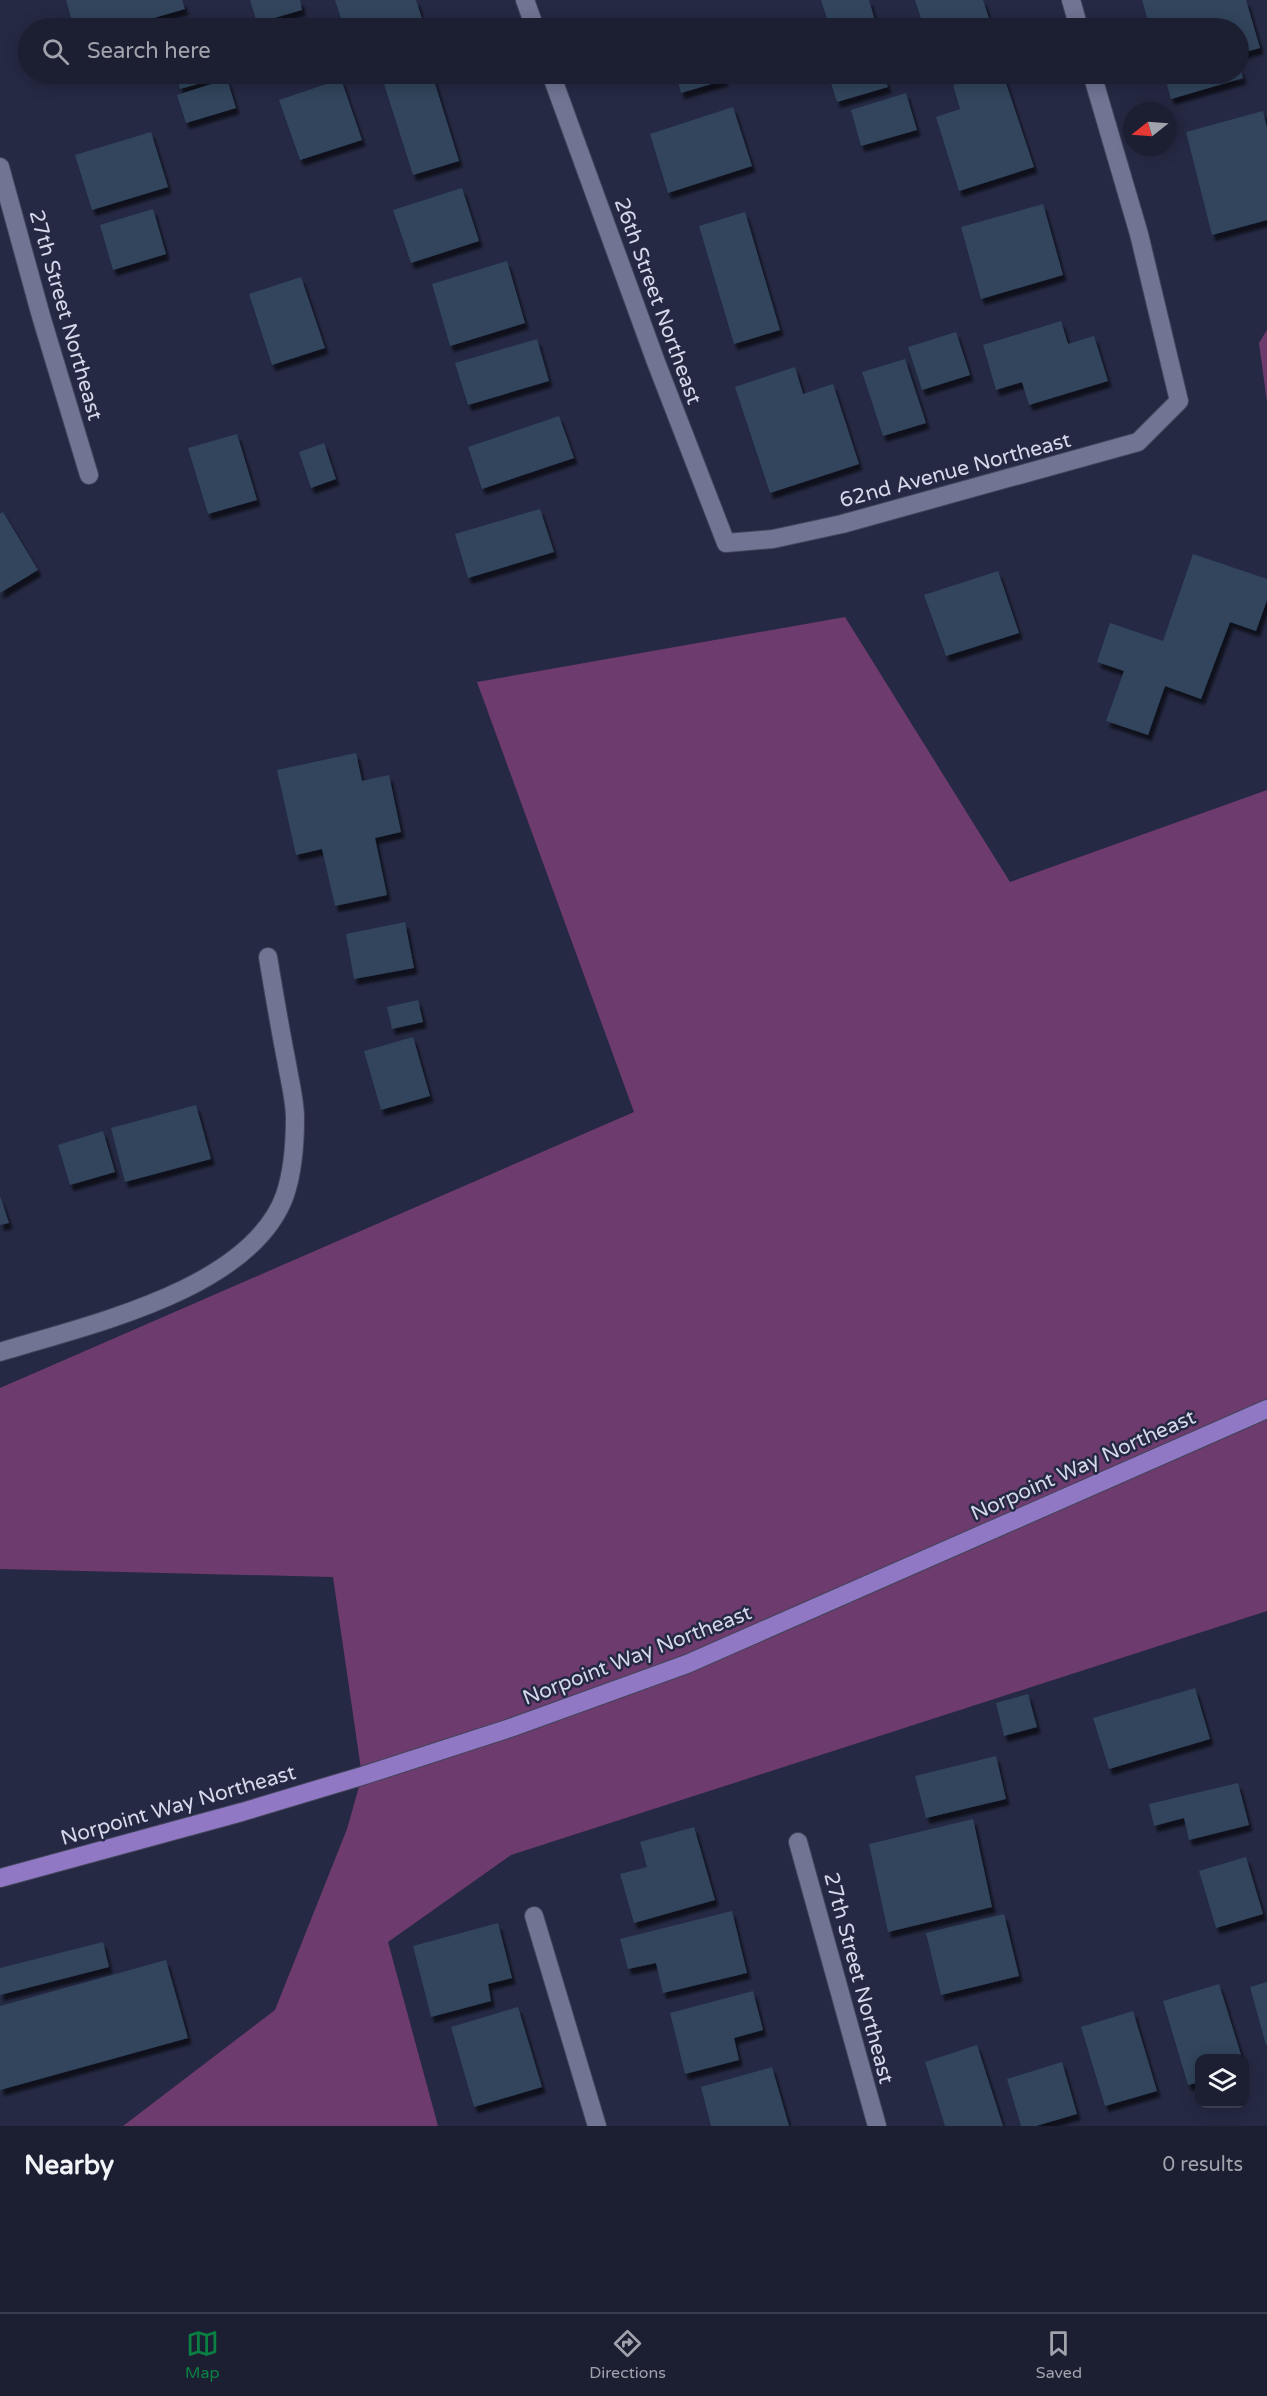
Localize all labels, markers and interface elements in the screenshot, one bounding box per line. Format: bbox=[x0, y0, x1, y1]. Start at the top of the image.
search box bbox=[18, 18, 1249, 84]
icon: search bbox=[39, 35, 72, 68]
text: Search here bbox=[87, 38, 211, 64]
north arrow bbox=[1123, 102, 1177, 156]
street label: 26th Street Northeast bbox=[608, 194, 707, 408]
street label: 27th Street Northeast bbox=[23, 207, 108, 423]
street label: 62nd Avenue Northeast bbox=[837, 428, 1074, 513]
street label: Norpoint Way Northeast bbox=[967, 1405, 1199, 1526]
street label: Norpoint Way Northeast bbox=[519, 1600, 755, 1711]
street label: Norpoint Way Northeast bbox=[58, 1760, 299, 1851]
street label: 27th Street Northeast bbox=[818, 1870, 899, 2087]
map controls bbox=[1195, 2054, 1249, 2108]
button: layers bbox=[1195, 2054, 1249, 2108]
text: Nearby bbox=[24, 2150, 114, 2181]
text: 0 results bbox=[1163, 2153, 1243, 2177]
tab: Map bbox=[185, 2327, 219, 2383]
tab: Directions bbox=[589, 2327, 666, 2383]
tab: Saved bbox=[1036, 2327, 1082, 2383]

